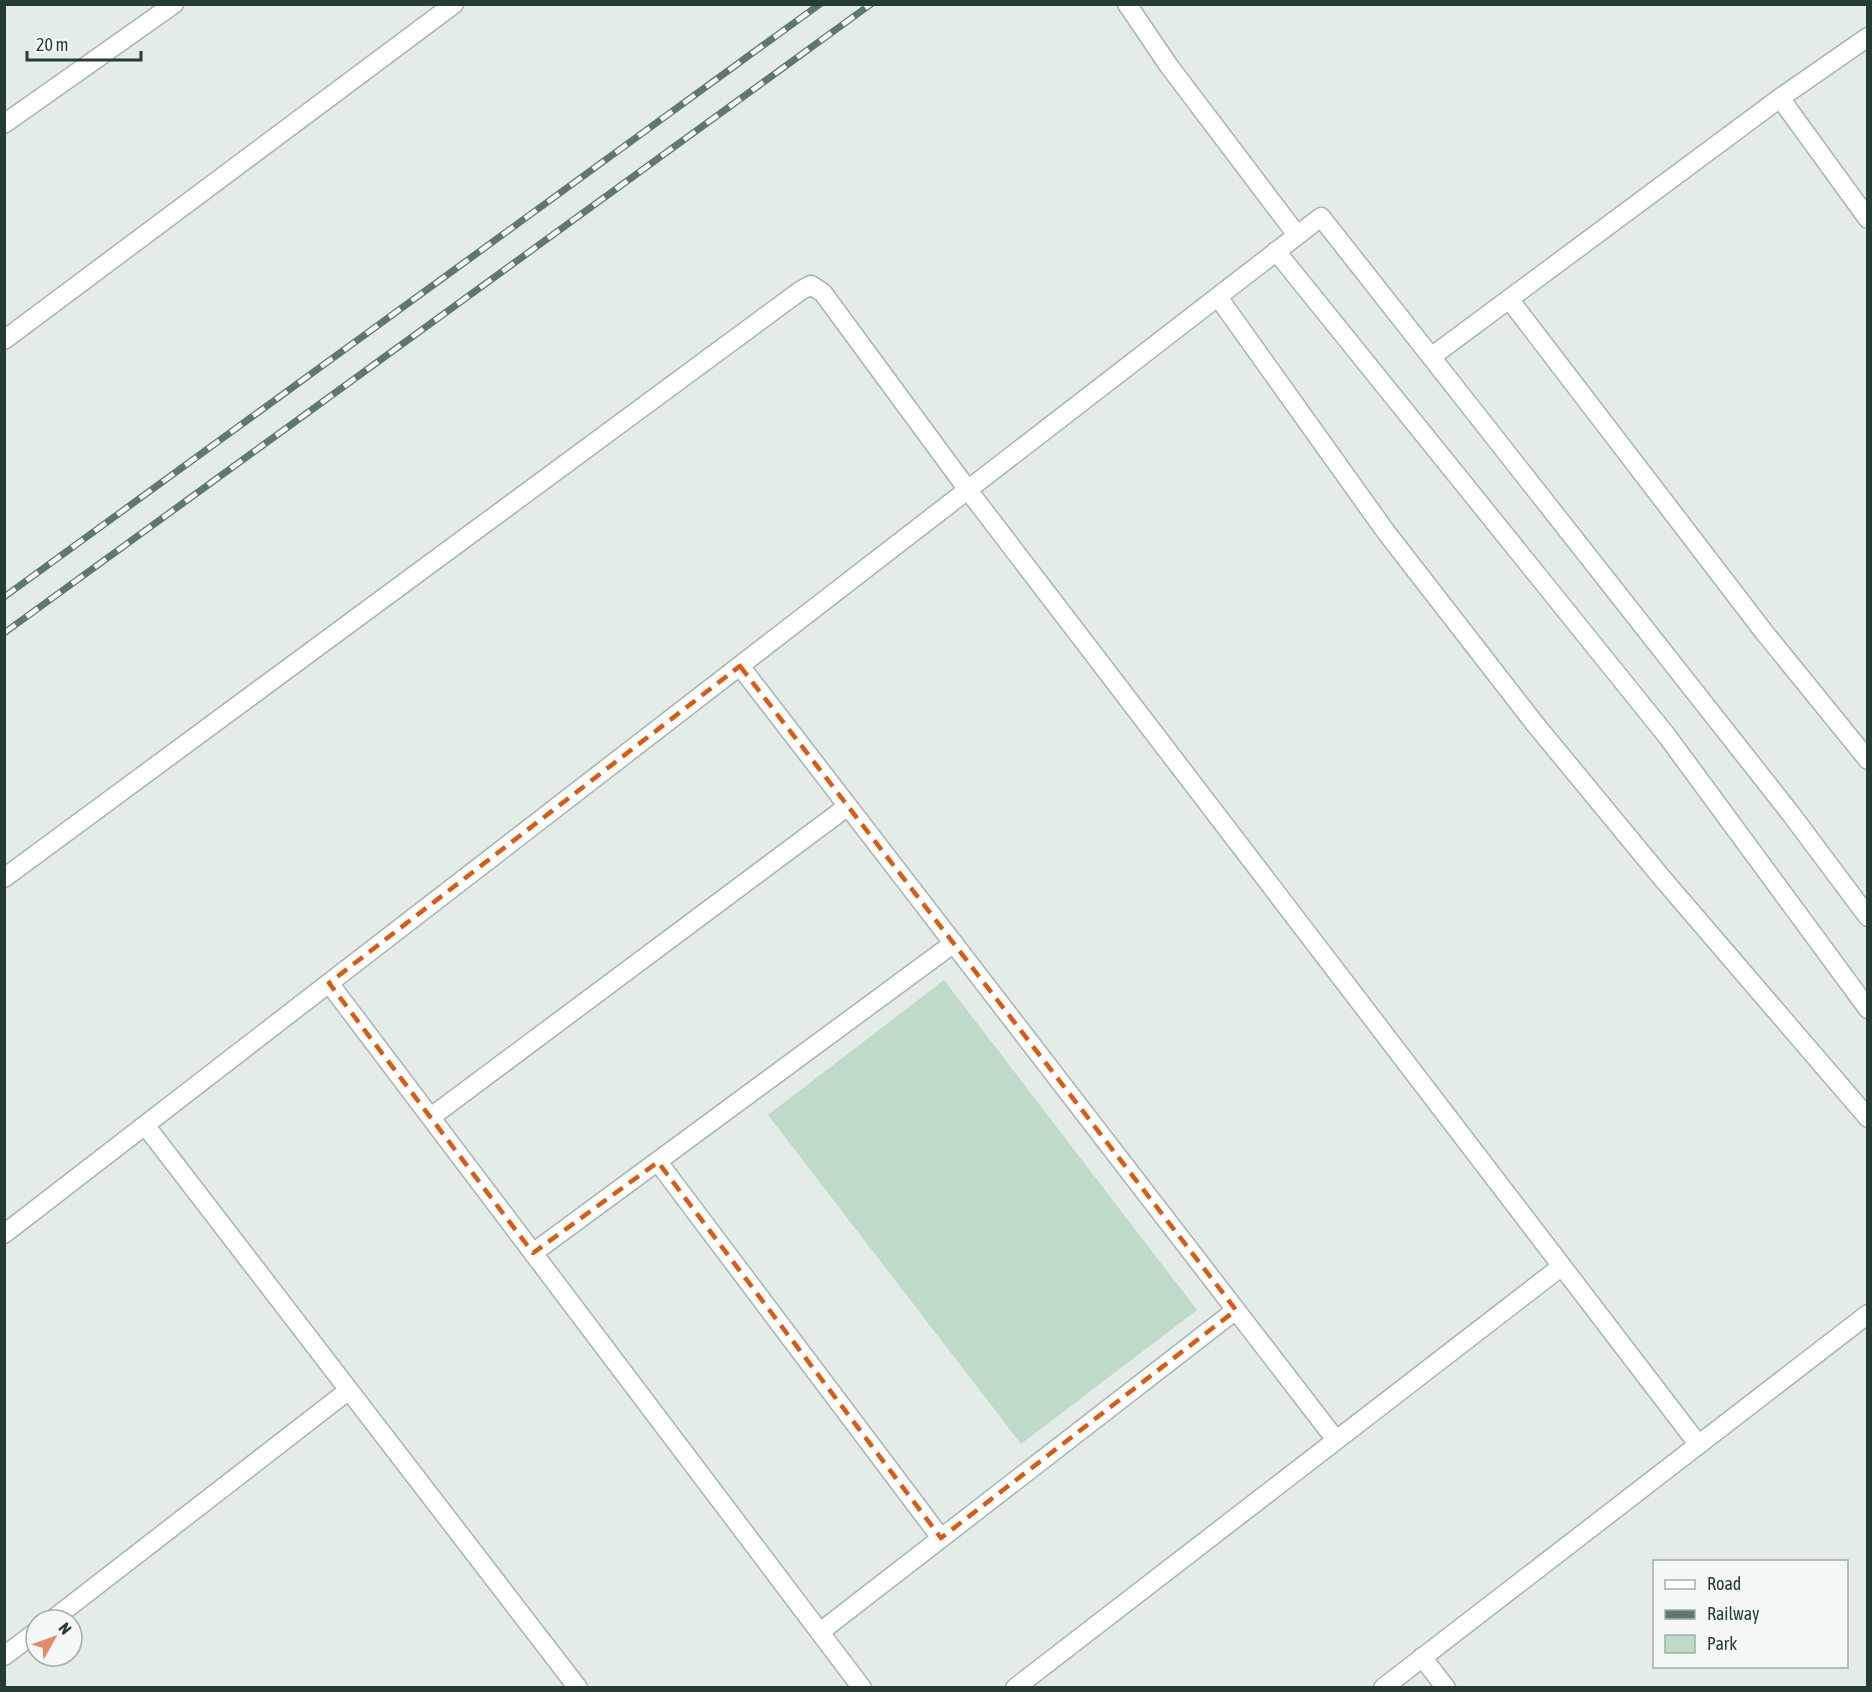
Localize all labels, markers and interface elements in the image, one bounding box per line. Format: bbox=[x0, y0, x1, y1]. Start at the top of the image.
scale bar bbox=[27, 24, 141, 62]
text: 20 m bbox=[36, 34, 68, 55]
legend bbox=[1653, 1560, 1848, 1668]
text: Road bbox=[1707, 1573, 1741, 1594]
text: Railway bbox=[1707, 1603, 1759, 1624]
north arrow bbox=[24, 1608, 84, 1668]
text: N bbox=[56, 1619, 75, 1638]
text: Park bbox=[1707, 1633, 1737, 1654]

